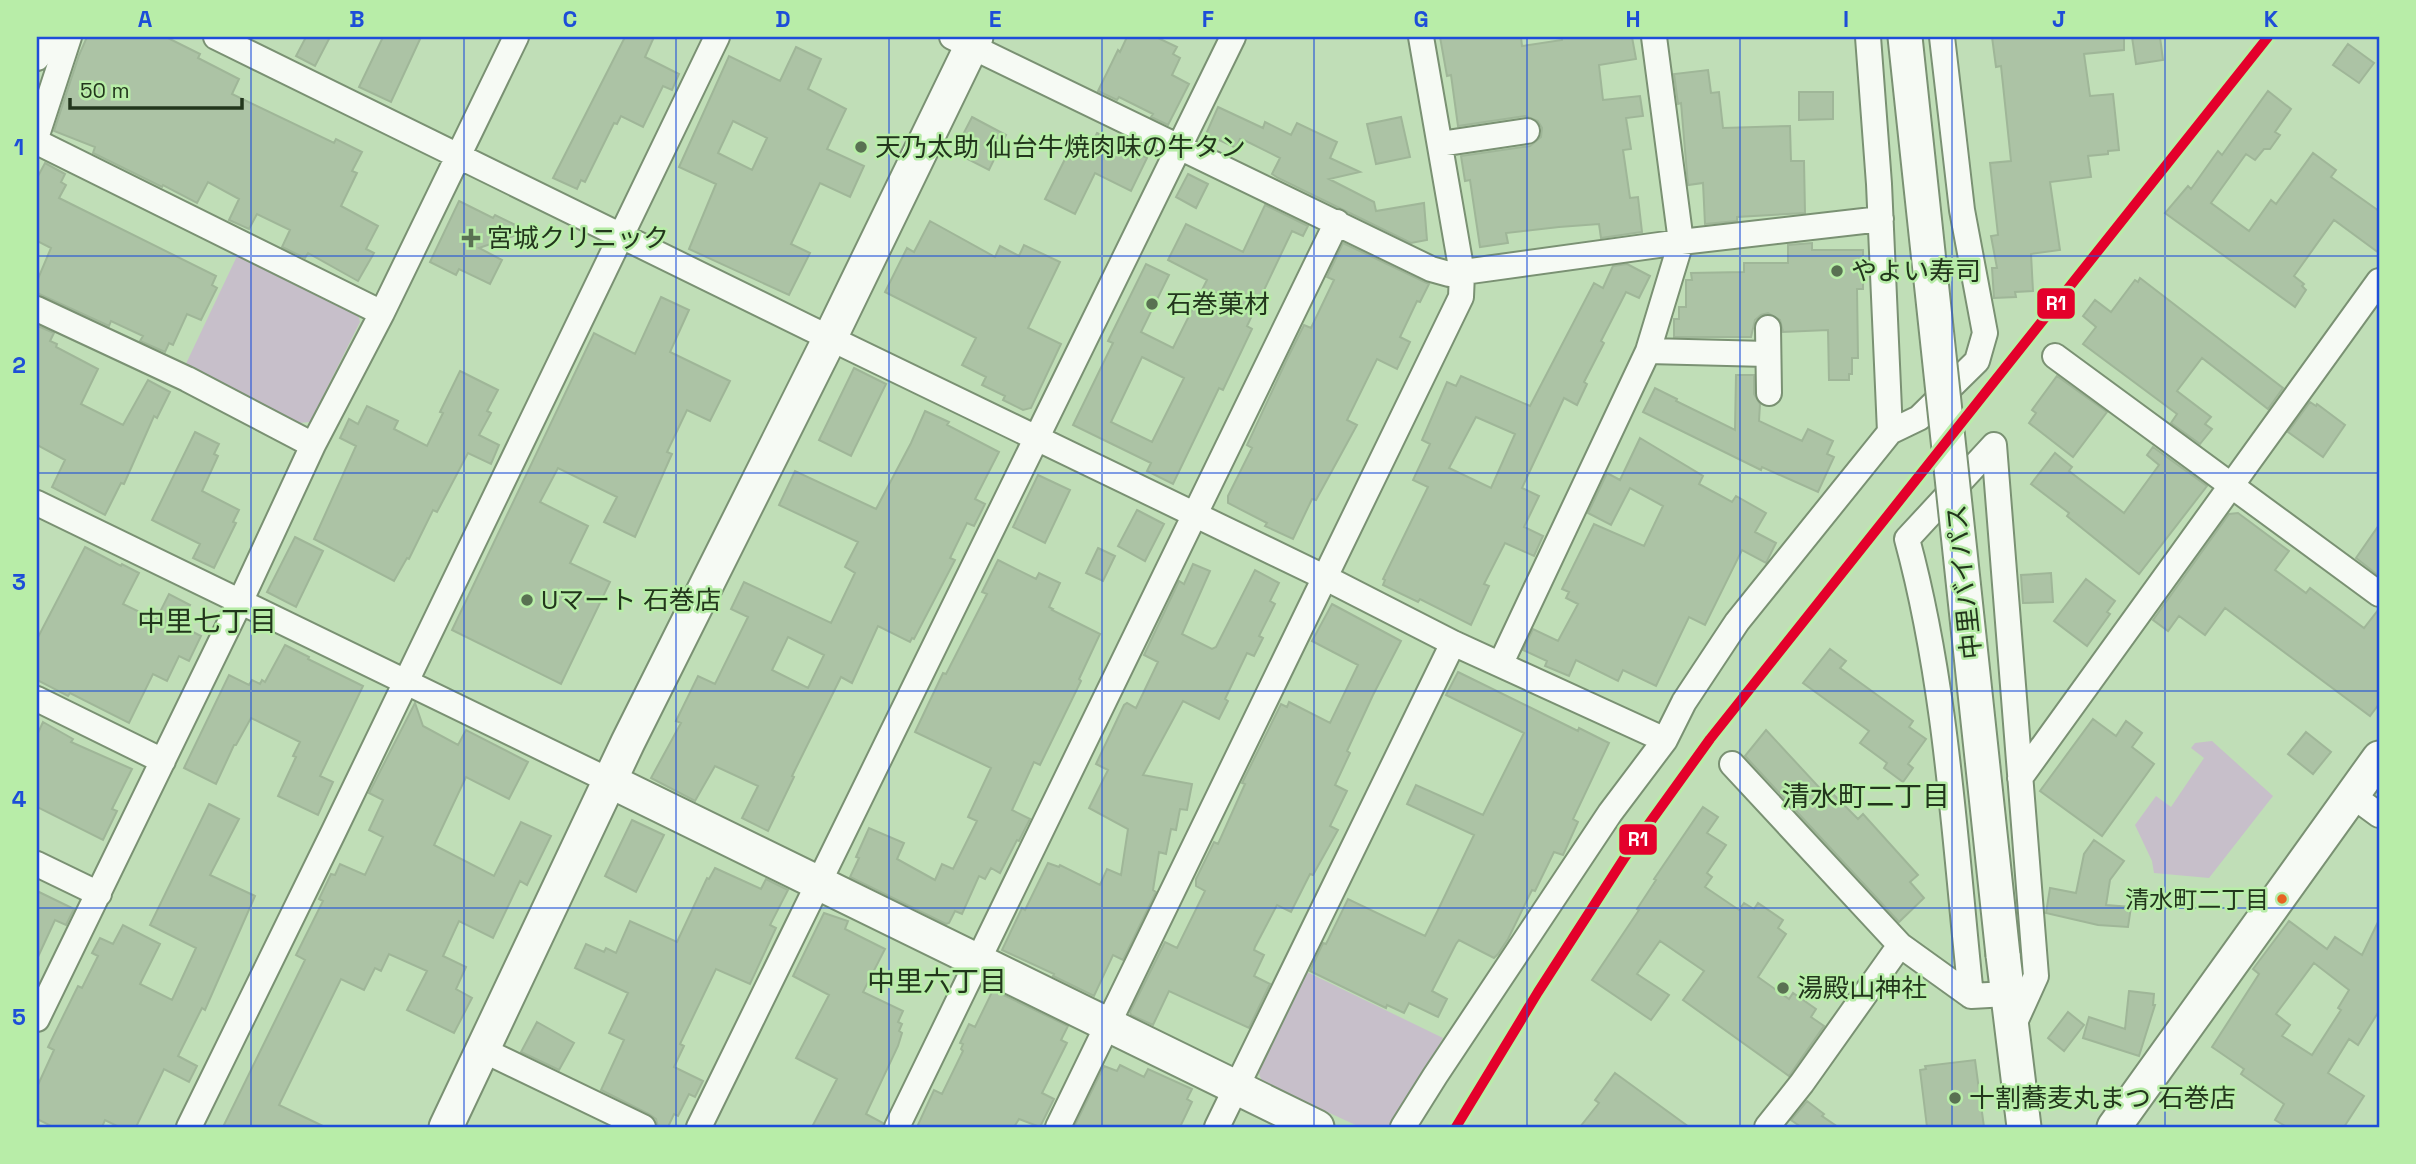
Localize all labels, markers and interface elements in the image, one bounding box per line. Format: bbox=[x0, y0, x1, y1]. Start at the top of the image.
text: A bbox=[138, 4, 153, 34]
text: B bbox=[349, 4, 365, 34]
text: C bbox=[563, 4, 577, 34]
text: D bbox=[775, 4, 791, 34]
text: E bbox=[989, 4, 1001, 34]
text: F bbox=[1202, 4, 1214, 34]
text: G bbox=[1413, 4, 1429, 34]
text: H bbox=[1625, 4, 1641, 34]
text: I bbox=[1843, 4, 1849, 34]
text: J bbox=[2052, 4, 2066, 34]
text: K bbox=[2264, 4, 2279, 34]
scale bar bbox=[70, 66, 242, 110]
text: 50 m bbox=[80, 77, 130, 104]
place label: 天乃太助 仙台牛焼肉味の牛タン bbox=[875, 130, 1246, 164]
text: 1 bbox=[14, 132, 24, 162]
marker: 天乃太助 仙台牛焼肉味の牛タン bbox=[853, 139, 869, 155]
place label: 宮城クリニック bbox=[487, 221, 669, 255]
marker: 宮城クリニック bbox=[461, 228, 481, 248]
place label: やよい寿司 bbox=[1851, 254, 1981, 288]
marker: やよい寿司 bbox=[1829, 263, 1845, 279]
place label: 石巻菓材 bbox=[1166, 287, 1270, 321]
line badge: R1 bbox=[2036, 287, 2076, 320]
text: R1 bbox=[2046, 291, 2066, 316]
marker: 石巻菓材 bbox=[1144, 296, 1160, 312]
text: 2 bbox=[12, 350, 26, 380]
street label: 中里バイパス bbox=[1939, 503, 1989, 661]
text: 3 bbox=[12, 567, 26, 597]
place label: Uマート 石巻店 bbox=[541, 583, 721, 617]
marker: Uマート 石巻店 bbox=[519, 592, 535, 608]
district label: 中里七丁目 bbox=[137, 603, 277, 639]
district label: 清水町二丁目 bbox=[1782, 778, 1950, 814]
text: 4 bbox=[12, 784, 27, 814]
line badge: R1 bbox=[1618, 823, 1658, 856]
text: R1 bbox=[1628, 827, 1648, 852]
place label: 清水町二丁目 bbox=[2125, 884, 2269, 915]
marker: 清水町二丁目 bbox=[2275, 892, 2289, 906]
district label: 中里六丁目 bbox=[867, 963, 1007, 999]
place label: 湯殿山神社 bbox=[1797, 971, 1927, 1005]
marker: 湯殿山神社 bbox=[1775, 980, 1791, 996]
text: 5 bbox=[12, 1002, 26, 1032]
place label: 十割蕎麦丸まつ 石巻店 bbox=[1969, 1081, 2236, 1115]
marker: 十割蕎麦丸まつ 石巻店 bbox=[1947, 1090, 1963, 1106]

